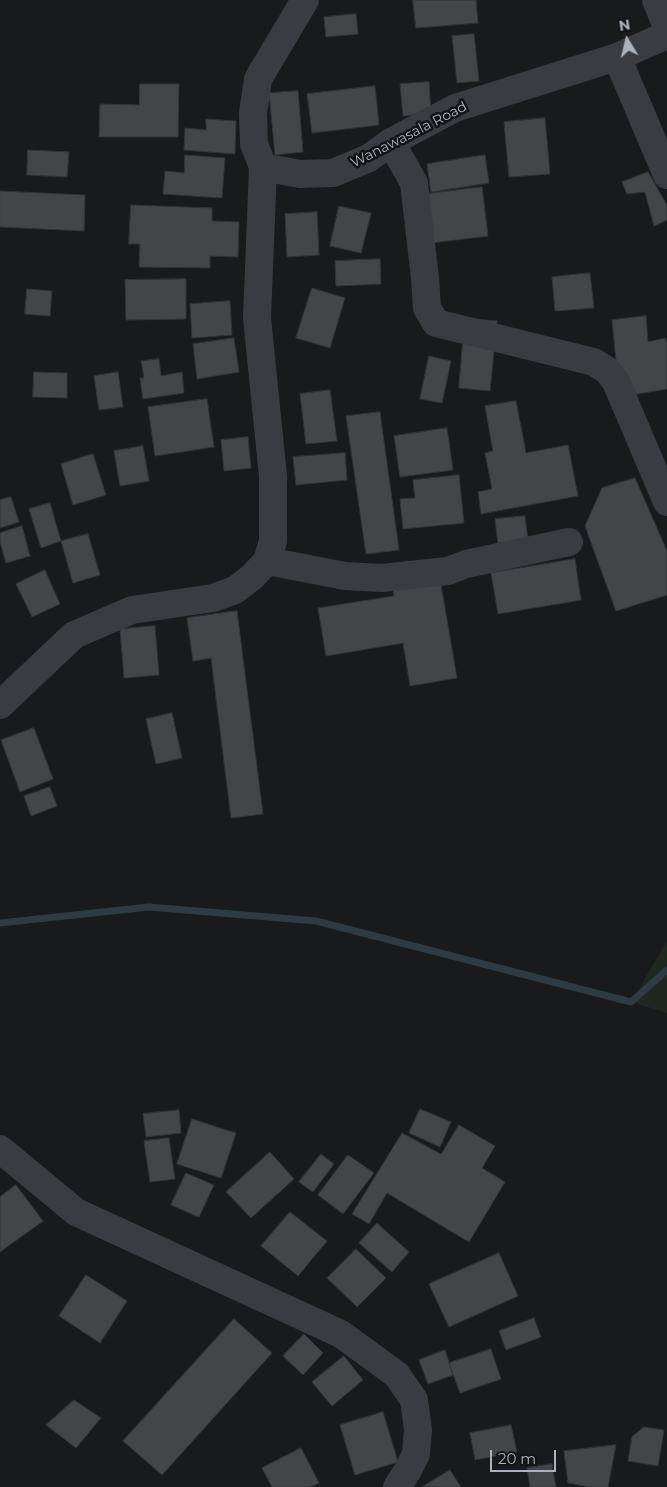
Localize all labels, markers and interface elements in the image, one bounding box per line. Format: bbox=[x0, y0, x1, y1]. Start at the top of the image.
north arrow bbox=[602, 15, 652, 65]
text: N bbox=[618, 15, 632, 35]
street label: Wanawasala Road bbox=[348, 98, 470, 172]
scale bar bbox=[492, 1440, 558, 1472]
text: 20 m bbox=[498, 1449, 536, 1468]

